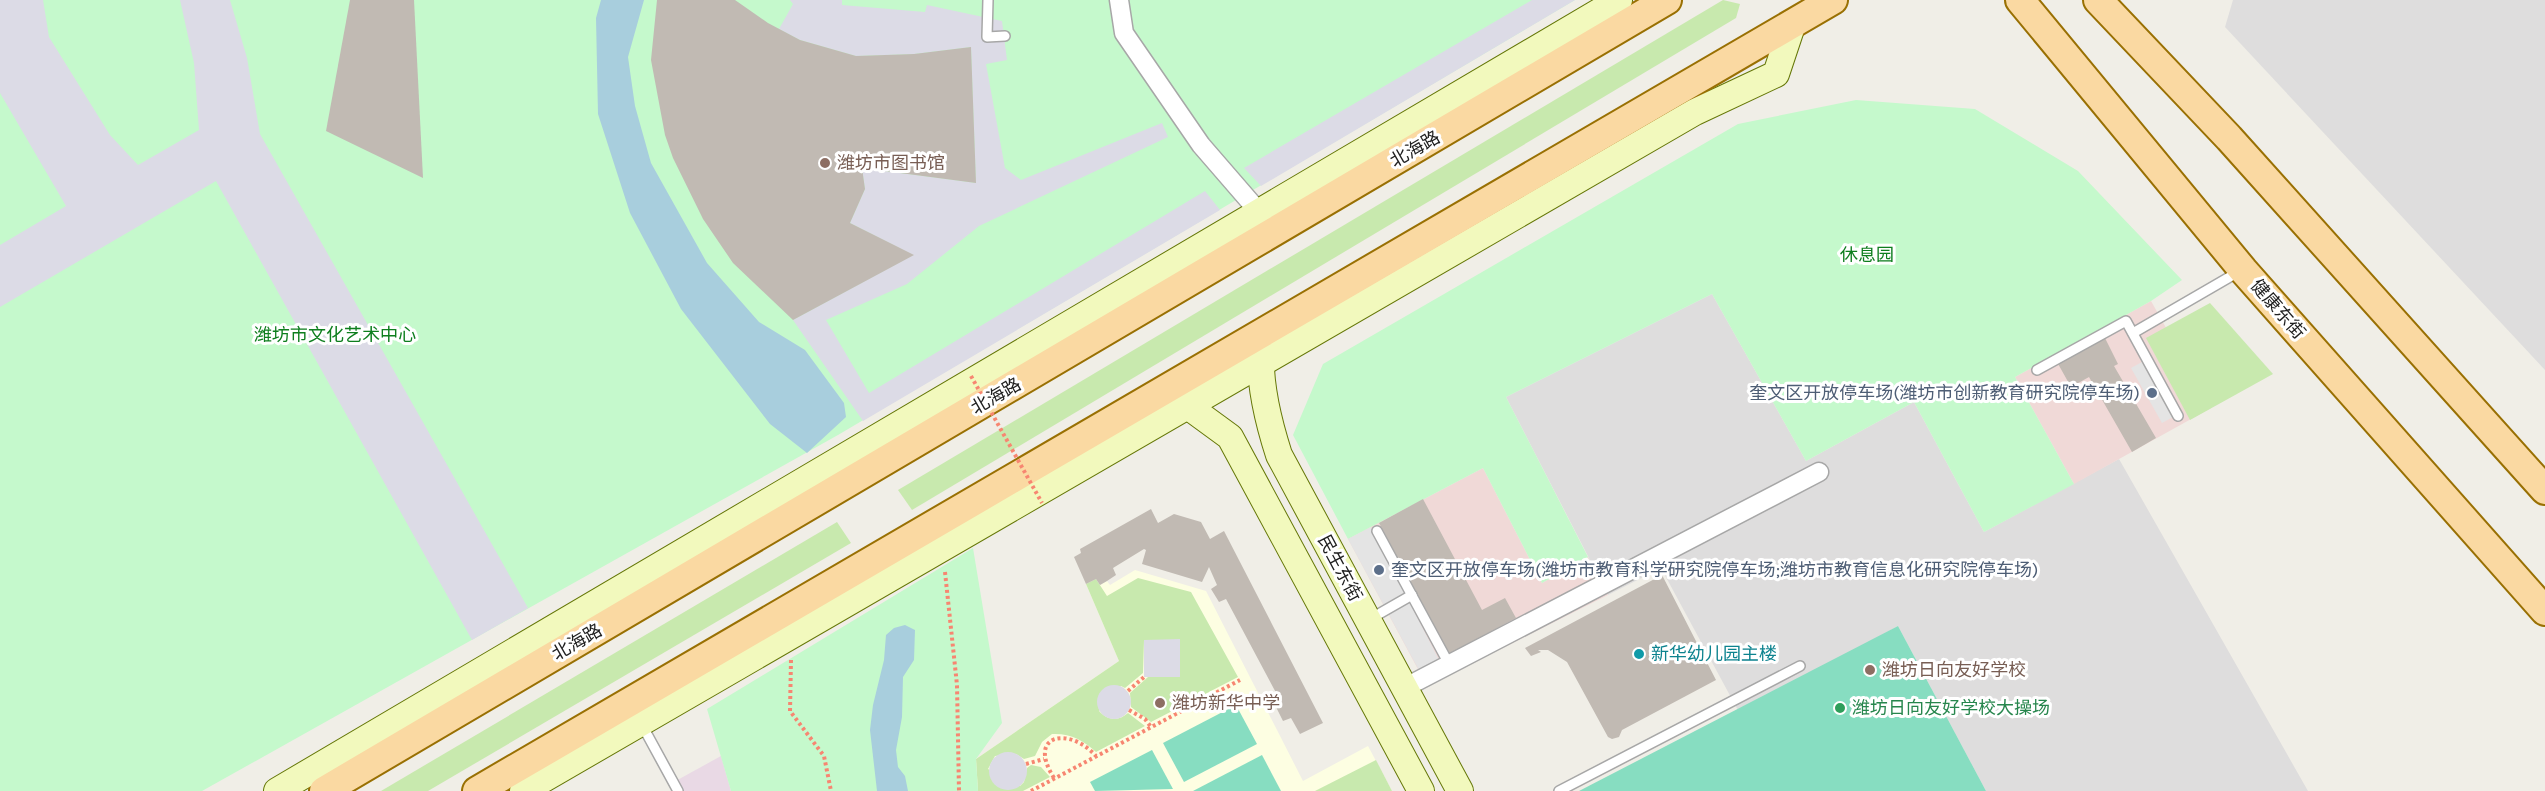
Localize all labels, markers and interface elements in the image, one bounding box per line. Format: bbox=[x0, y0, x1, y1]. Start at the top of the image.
street label: 北海路 bbox=[1386, 126, 1444, 172]
place label: 潍坊市图书馆 bbox=[837, 152, 945, 174]
marker: 潍坊市图书馆 bbox=[818, 156, 832, 170]
park label: 休息园 bbox=[1840, 244, 1894, 266]
street label: 健康东街 bbox=[2246, 275, 2310, 343]
park label: 潍坊市文化艺术中心 bbox=[254, 324, 416, 346]
street label: 北海路 bbox=[967, 373, 1025, 419]
place label: 奎文区开放停车场(潍坊市创新教育研究院停车场) bbox=[1749, 382, 2140, 404]
marker: 奎文区开放停车场(潍坊市创新教育研究院停车场) bbox=[2145, 386, 2159, 400]
street label: 民生东街 bbox=[1313, 531, 1367, 605]
place label: 奎文区开放停车场(潍坊市教育科学研究院停车场;潍坊市教育信息化研究院停车场) bbox=[1391, 559, 2039, 581]
marker: 奎文区开放停车场(潍坊市教育科学研究院停车场;潍坊市教育信息化研究院停车场) bbox=[1372, 563, 1386, 577]
street label: 北海路 bbox=[548, 619, 606, 665]
place label: 新华幼儿园主楼 bbox=[1651, 643, 1777, 665]
marker: 新华幼儿园主楼 bbox=[1632, 647, 1646, 661]
place label: 潍坊日向友好学校 bbox=[1882, 659, 2026, 681]
marker: 潍坊日向友好学校 bbox=[1863, 663, 1877, 677]
place label: 潍坊新华中学 bbox=[1172, 692, 1280, 714]
marker: 潍坊新华中学 bbox=[1153, 696, 1167, 710]
place label: 潍坊日向友好学校大操场 bbox=[1852, 697, 2050, 719]
marker: 潍坊日向友好学校大操场 bbox=[1833, 701, 1847, 715]

